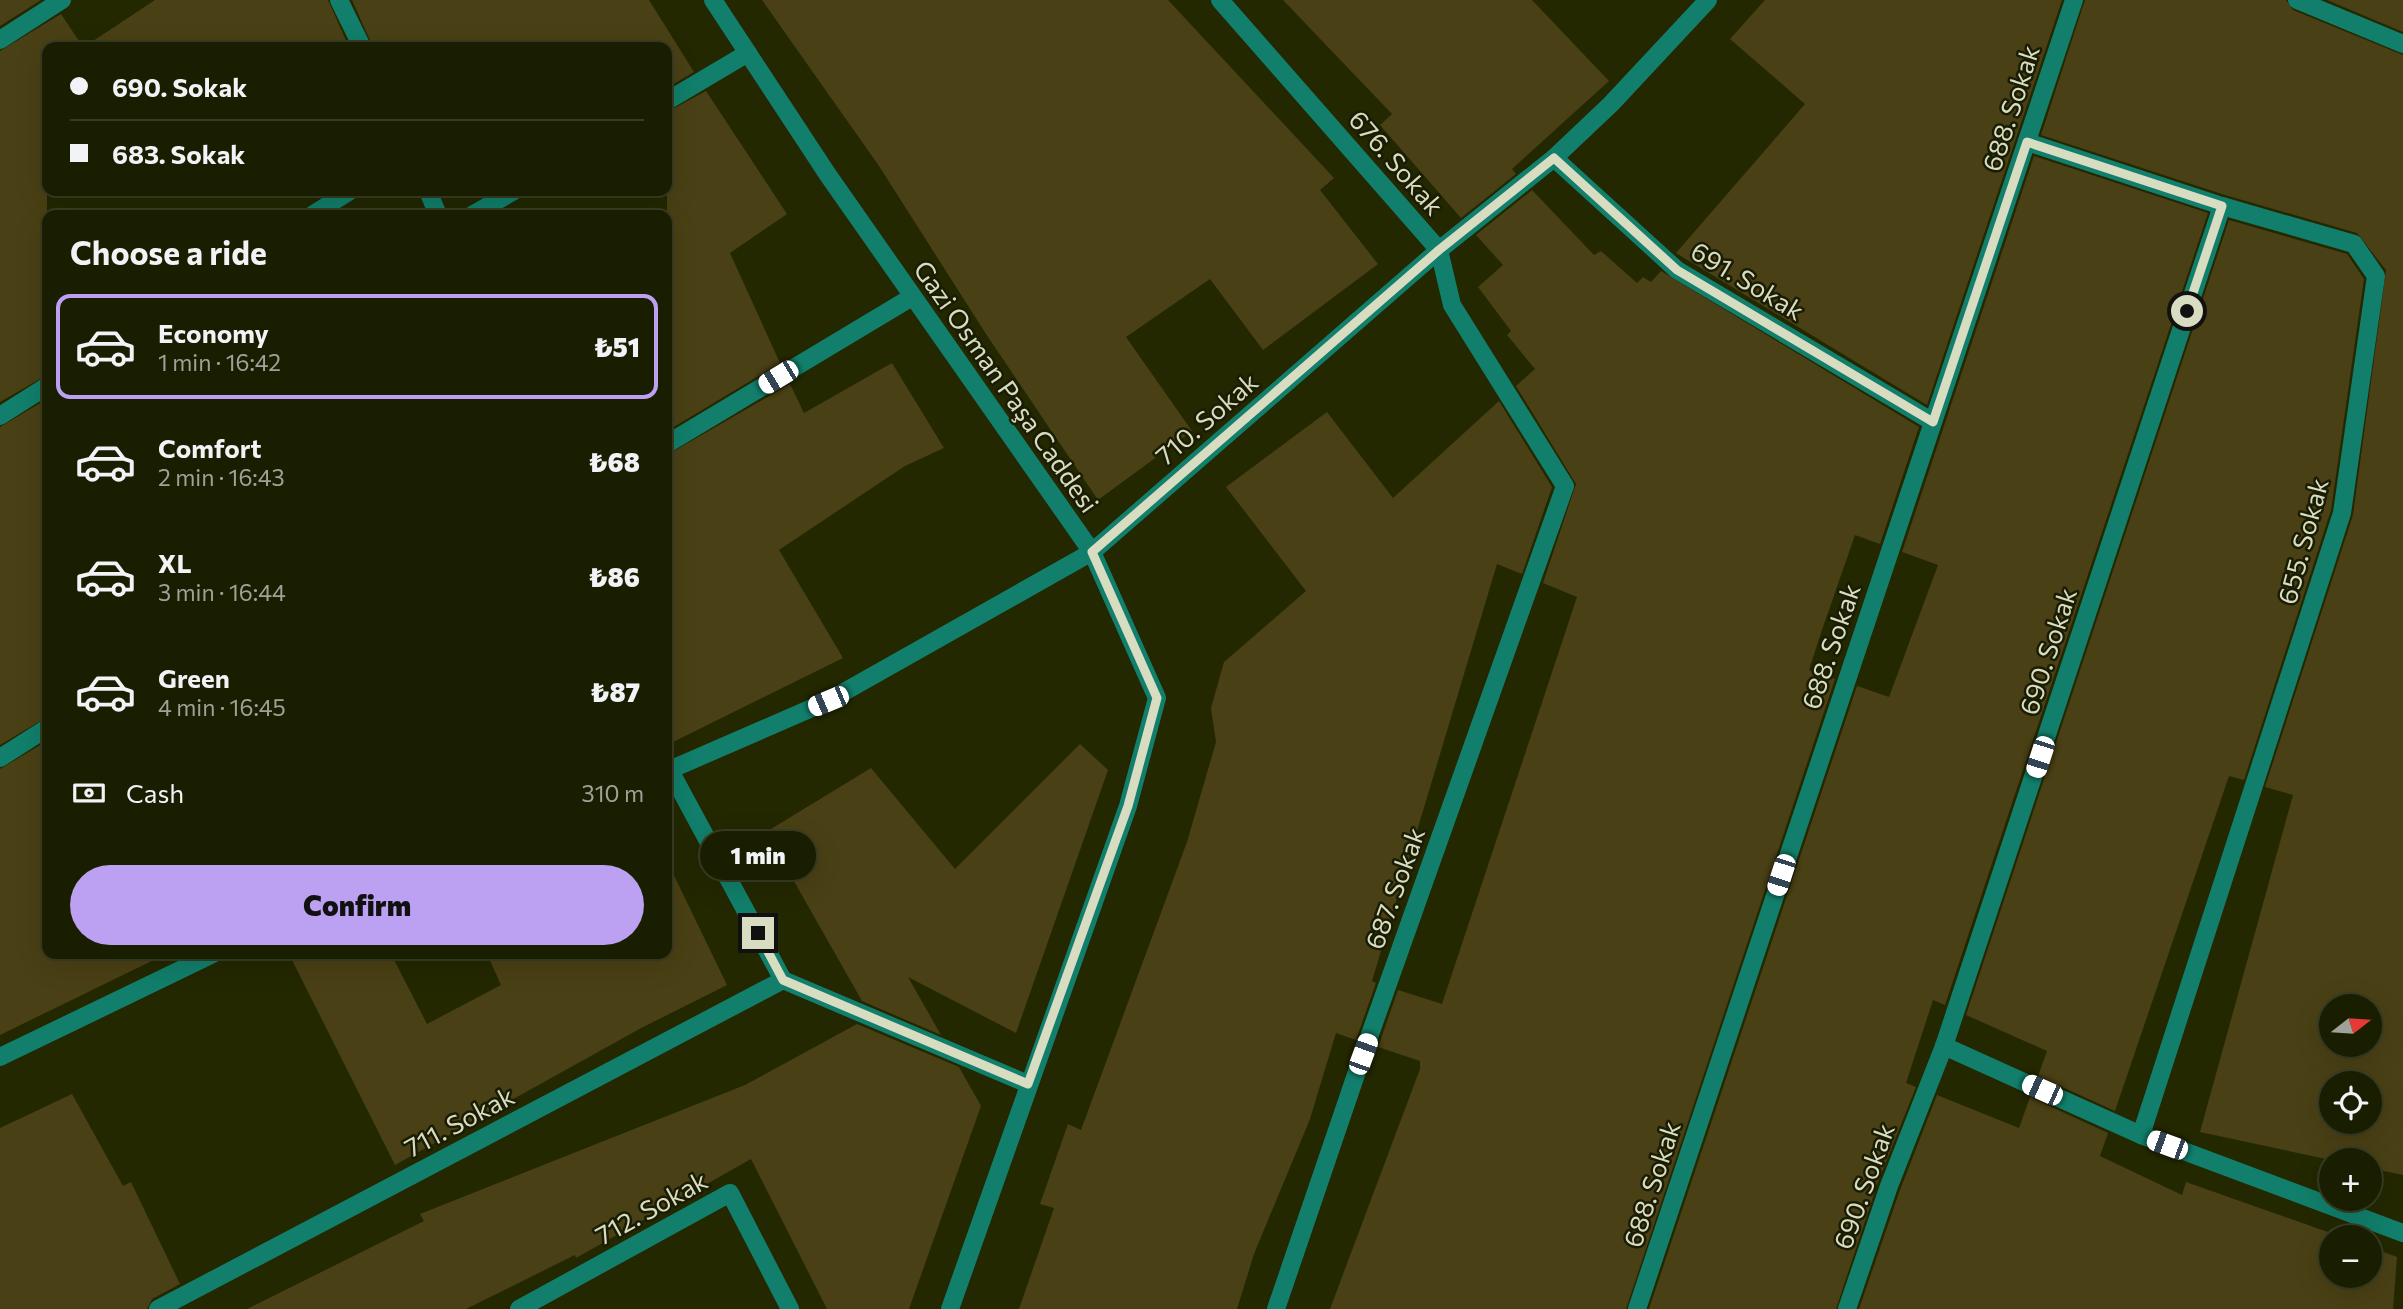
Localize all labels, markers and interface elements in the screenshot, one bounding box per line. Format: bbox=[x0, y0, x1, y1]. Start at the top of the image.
street label: 688. Sokak bbox=[1975, 41, 2045, 175]
text: 690. Sokak bbox=[112, 71, 247, 102]
street label: 676. Sokak bbox=[1343, 103, 1451, 221]
text: 683. Sokak bbox=[112, 138, 245, 169]
text: Choose a ride bbox=[70, 232, 267, 272]
street label: 691. Sokak bbox=[1686, 234, 1810, 326]
street label: Gazi Osman Paşa Caddesi bbox=[908, 254, 1106, 518]
route start bbox=[2171, 295, 2203, 327]
icon: car bbox=[74, 315, 137, 378]
text: Economy bbox=[158, 317, 269, 348]
text: ₺51 bbox=[594, 331, 640, 362]
text: 1 min · 16:42 bbox=[158, 348, 281, 376]
car bbox=[755, 357, 802, 397]
street label: 710. Sokak bbox=[1149, 365, 1263, 471]
icon: car bbox=[74, 430, 137, 493]
text: Comfort bbox=[158, 432, 261, 463]
text: ₺68 bbox=[588, 446, 640, 477]
text: 2 min · 16:43 bbox=[158, 463, 285, 491]
street label: 655. Sokak bbox=[2270, 475, 2334, 607]
icon: car bbox=[74, 545, 137, 608]
text: XL bbox=[158, 547, 192, 578]
text: ₺86 bbox=[588, 561, 640, 592]
text: 3 min · 16:44 bbox=[158, 578, 286, 606]
street label: 688. Sokak bbox=[1794, 579, 1866, 713]
street label: 690. Sokak bbox=[2012, 584, 2082, 718]
icon: car bbox=[74, 660, 137, 723]
text: Green bbox=[158, 662, 230, 693]
text: ₺87 bbox=[590, 676, 640, 707]
car bbox=[805, 683, 852, 719]
text: 4 min · 16:45 bbox=[158, 693, 286, 721]
car bbox=[2024, 734, 2057, 780]
icon: cash bbox=[70, 774, 108, 812]
text: Cash bbox=[126, 777, 184, 808]
text: 310 m bbox=[582, 779, 644, 807]
street label: 687. Sokak bbox=[1358, 823, 1430, 953]
callout: 1 min bbox=[700, 832, 816, 880]
text: 1 min bbox=[730, 841, 786, 869]
car bbox=[1765, 852, 1798, 898]
button: Confirm bbox=[70, 865, 644, 945]
route end bbox=[742, 917, 774, 949]
north arrow bbox=[2319, 994, 2382, 1057]
map controls bbox=[2319, 994, 2382, 1288]
car bbox=[1346, 1031, 1381, 1077]
button: locate bbox=[2319, 1071, 2382, 1134]
car bbox=[2019, 1072, 2066, 1108]
street label: 711. Sokak bbox=[399, 1079, 519, 1163]
street label: 688. Sokak bbox=[1616, 1117, 1686, 1251]
street label: 690. Sokak bbox=[1826, 1119, 1900, 1253]
car bbox=[2144, 1128, 2191, 1162]
button: + bbox=[2319, 1148, 2382, 1211]
street label: 712. Sokak bbox=[590, 1164, 712, 1250]
button: − bbox=[2319, 1225, 2382, 1288]

